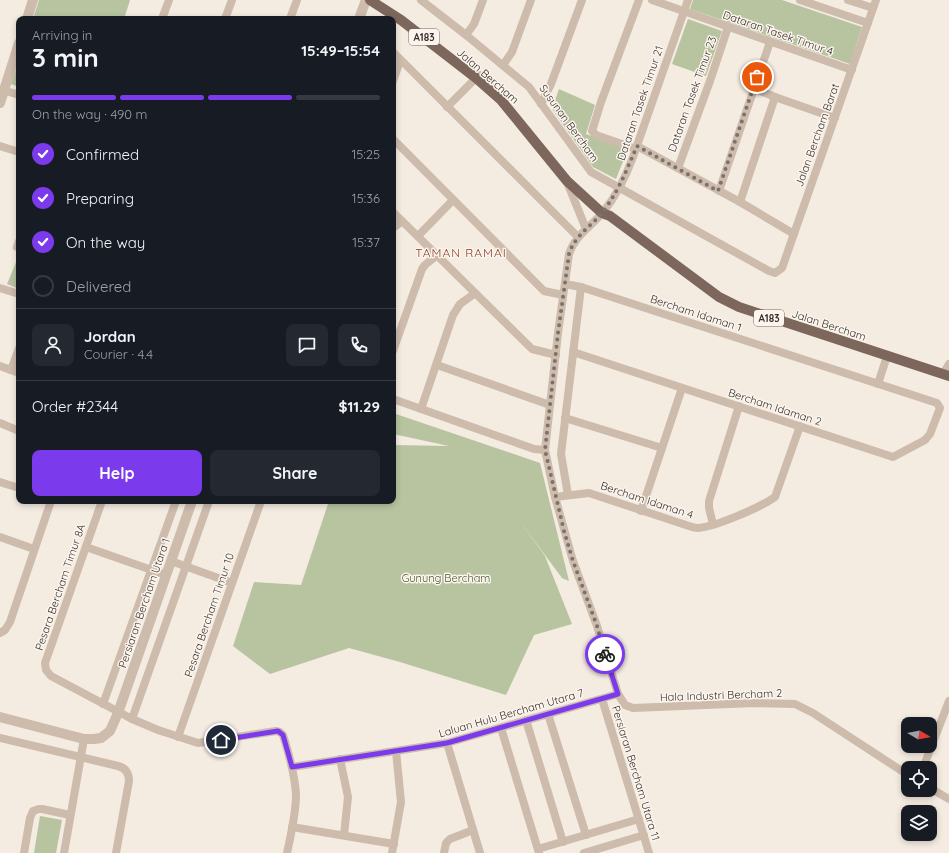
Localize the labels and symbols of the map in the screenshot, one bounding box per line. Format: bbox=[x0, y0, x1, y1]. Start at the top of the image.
street label: Dataran Tasek Timur 4 bbox=[721, 8, 835, 59]
road number: A183 bbox=[409, 29, 439, 45]
street label: Dataran Tasek Timur 23 bbox=[665, 34, 720, 154]
street label: Dataran Tasek Timur 21 bbox=[614, 44, 666, 162]
street label: Jalan Bercham bbox=[454, 45, 522, 107]
pin bbox=[740, 60, 774, 94]
street label: Jalan Bercham Barat bbox=[792, 81, 842, 189]
street label: Susunan Bercham bbox=[536, 82, 602, 164]
district label: TAMAN RAMAI bbox=[415, 245, 507, 260]
street label: Bercham Idaman 1 bbox=[649, 292, 743, 334]
street label: Jalan Bercham bbox=[790, 306, 868, 344]
road number: A183 bbox=[754, 310, 784, 326]
street label: Bercham Idaman 2 bbox=[727, 385, 823, 429]
street label: Bercham Idaman 4 bbox=[599, 478, 695, 522]
street label: Pesara Bercham Timur 8A bbox=[32, 522, 88, 652]
street label: Persiaran Bercham Utara 1 bbox=[115, 536, 173, 670]
street label: Pesara Bercham Timur 10 bbox=[181, 551, 237, 679]
park label: Gunung Bercham bbox=[402, 571, 490, 585]
courier bbox=[585, 634, 625, 674]
street label: Laluan Hulu Bercham Utara 7 bbox=[437, 686, 585, 740]
street label: Hala Industri Bercham 2 bbox=[660, 686, 782, 704]
street label: Persiaran Bercham Utara 11 bbox=[609, 704, 663, 842]
north arrow bbox=[901, 717, 937, 753]
pin bbox=[204, 723, 238, 757]

